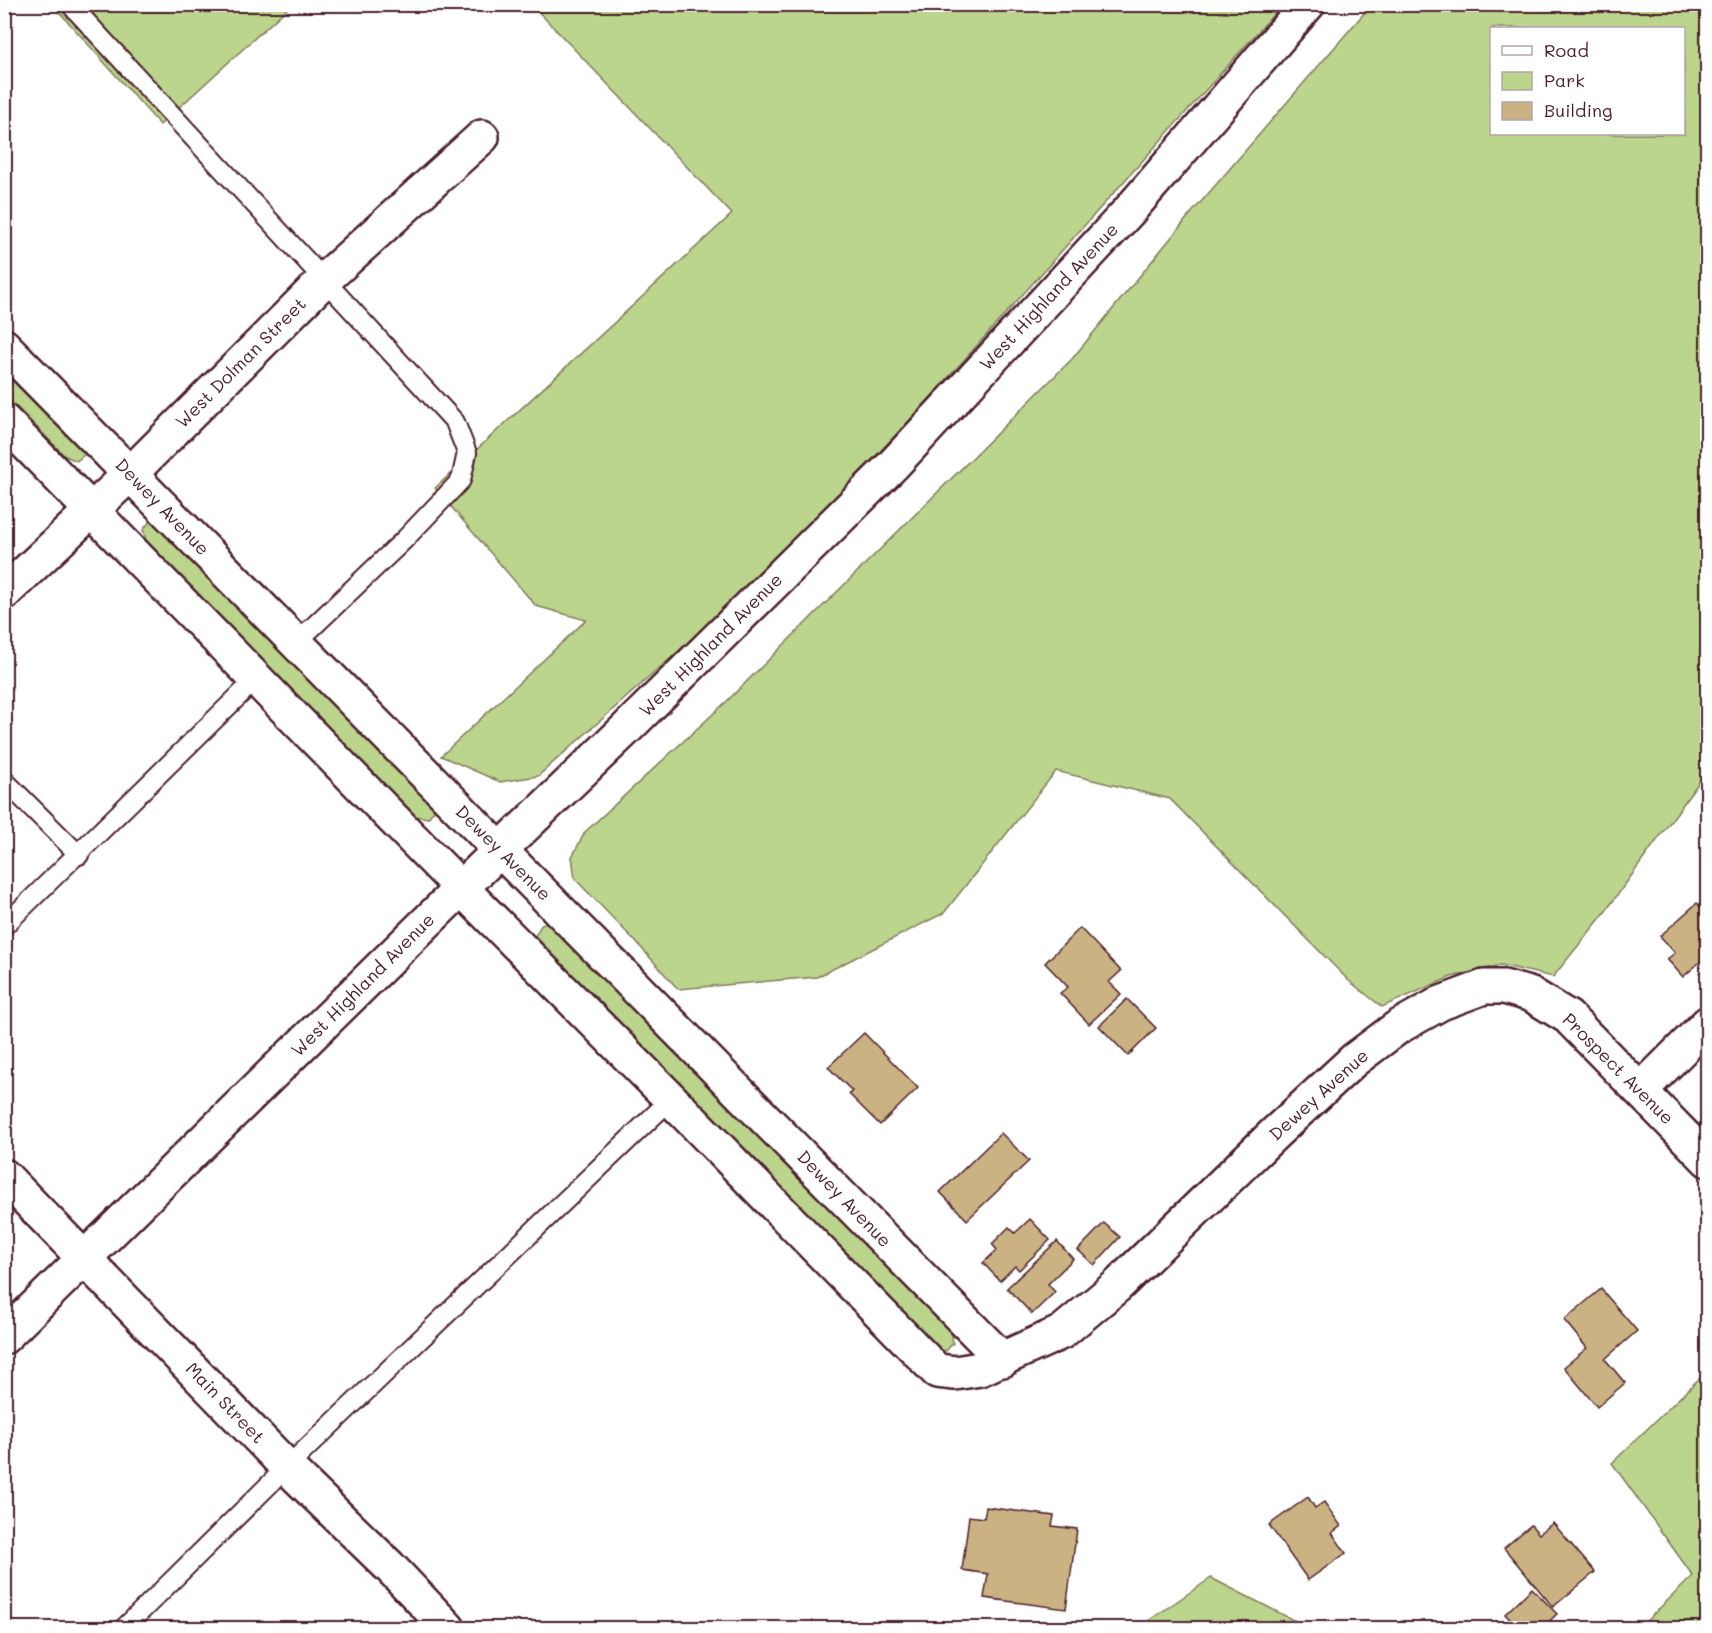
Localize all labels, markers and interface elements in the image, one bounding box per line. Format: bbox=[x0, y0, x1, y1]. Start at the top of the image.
legend bbox=[1490, 27, 1685, 135]
text: Road bbox=[1544, 38, 1589, 62]
text: Park bbox=[1544, 68, 1585, 92]
text: Building bbox=[1544, 98, 1612, 122]
street label: West Highland Avenue bbox=[974, 217, 1123, 375]
street label: West Dolman Street bbox=[170, 292, 311, 433]
street label: Dewey Avenue bbox=[110, 453, 215, 560]
street label: West Highland Avenue bbox=[633, 567, 787, 721]
street label: Dewey Avenue bbox=[451, 799, 557, 905]
street label: West Highland Avenue bbox=[285, 907, 439, 1061]
street label: Prospect Avenue bbox=[1558, 1007, 1680, 1129]
street label: Dewey Avenue bbox=[1263, 1043, 1373, 1145]
street label: Dewey Avenue bbox=[792, 1145, 897, 1252]
street label: Main Street bbox=[181, 1357, 271, 1448]

